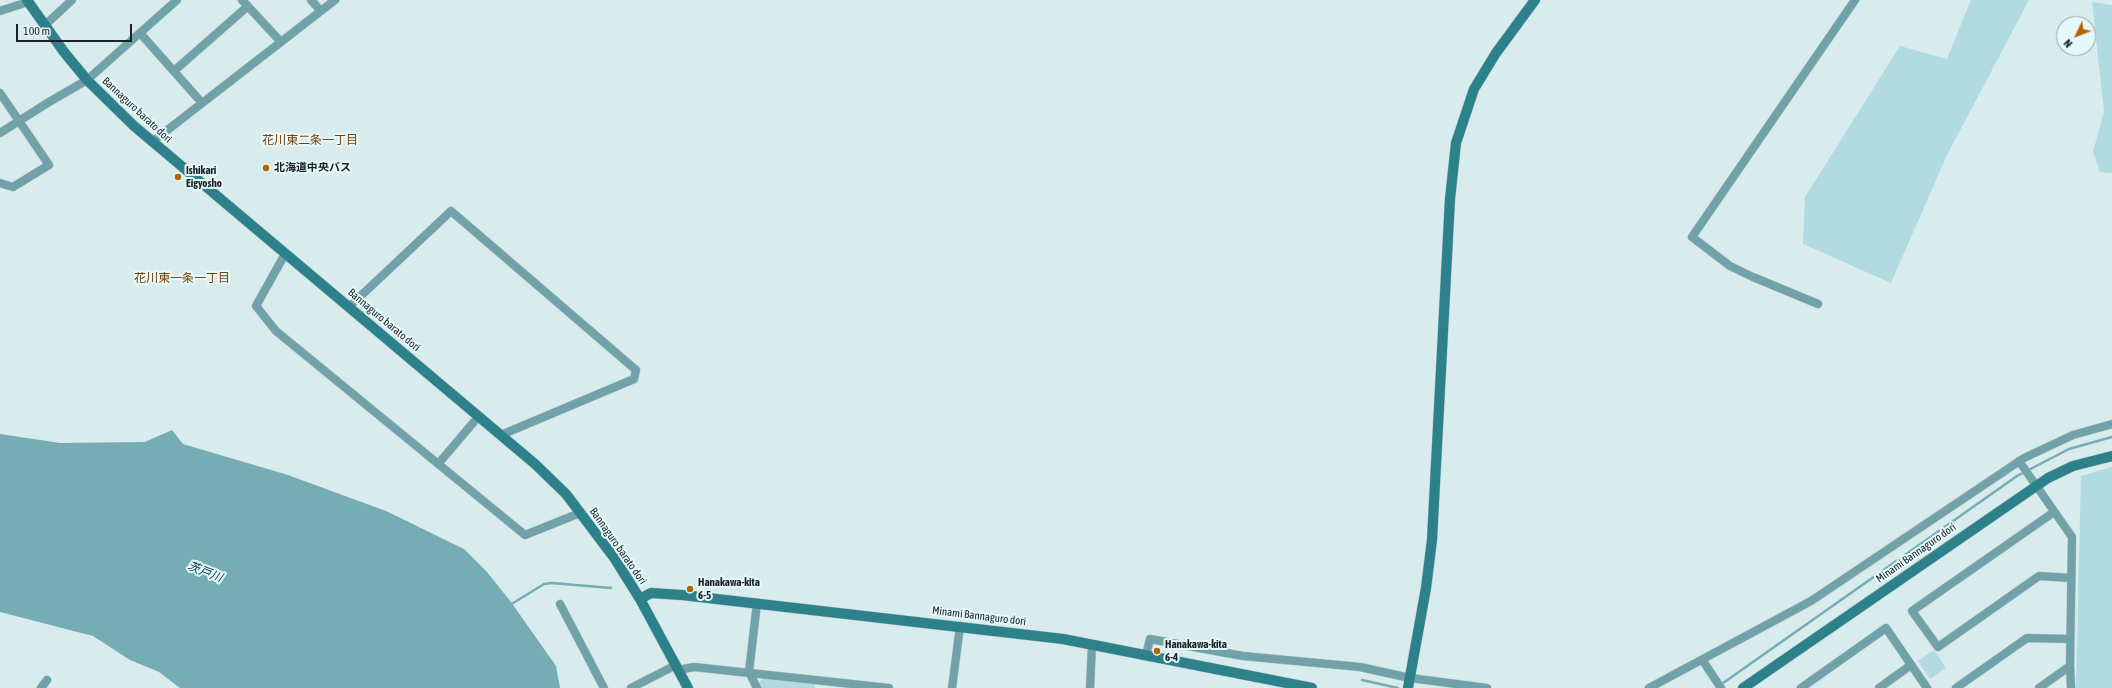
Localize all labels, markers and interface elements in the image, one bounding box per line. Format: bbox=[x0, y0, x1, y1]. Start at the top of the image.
scale bar bbox=[18, 16, 134, 42]
north arrow bbox=[2056, 16, 2096, 56]
text: 100 m bbox=[23, 24, 50, 38]
text: N bbox=[2061, 37, 2075, 50]
street label: Bannaguro barato dori bbox=[99, 74, 175, 146]
district label: 花川東二条一丁目 bbox=[262, 133, 358, 147]
place label: 北海道中央バス bbox=[274, 161, 351, 175]
marker: 北海道中央バス bbox=[261, 163, 271, 173]
place label: Ishikari Eigyosho bbox=[186, 164, 222, 190]
marker: Ishikari Eigyosho bbox=[173, 172, 183, 182]
district label: 花川東一条一丁目 bbox=[134, 271, 230, 285]
street label: Bannaguro barato dori bbox=[345, 286, 423, 354]
street label: Bannaguro barato dori bbox=[587, 505, 649, 587]
street label: Minami Bannaguro dori bbox=[1873, 520, 1959, 586]
water label: 茨戸川 bbox=[186, 559, 224, 585]
place label: Hanakawa-kita 6-5 bbox=[698, 576, 760, 602]
marker: Hanakawa-kita 6-5 bbox=[685, 584, 695, 594]
street label: Minami Bannaguro dori bbox=[931, 604, 1027, 628]
place label: Hanakawa-kita 6-4 bbox=[1165, 638, 1227, 664]
marker: Hanakawa-kita 6-4 bbox=[1152, 646, 1162, 656]

